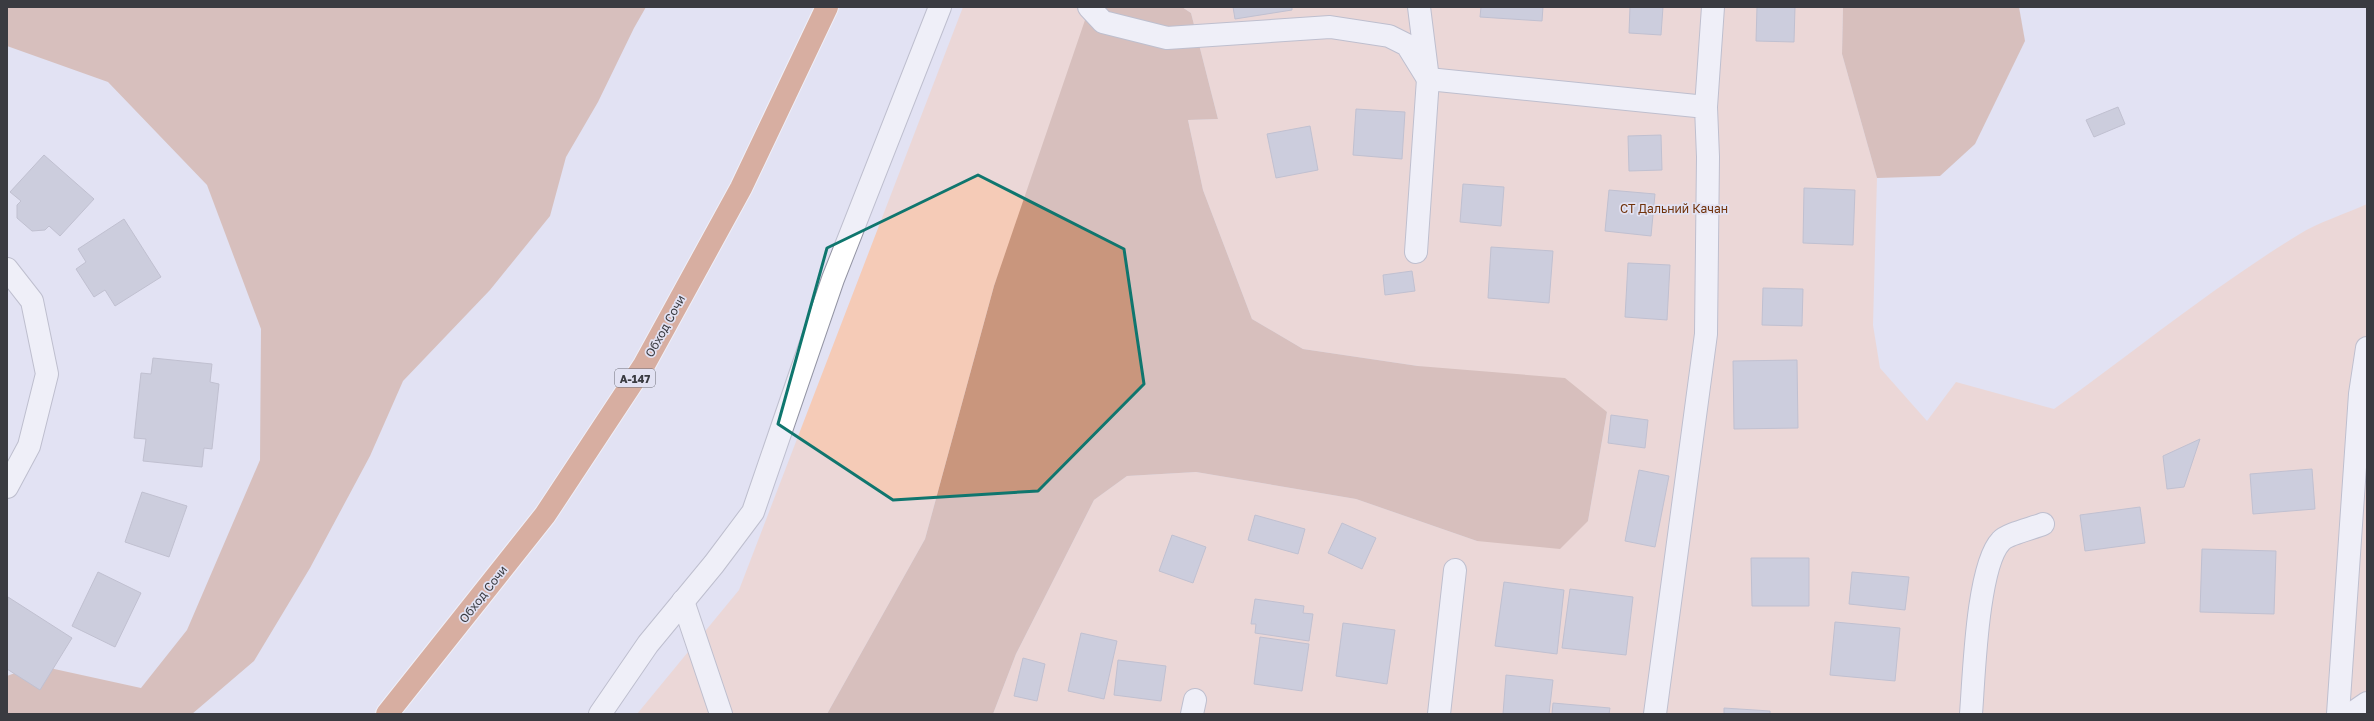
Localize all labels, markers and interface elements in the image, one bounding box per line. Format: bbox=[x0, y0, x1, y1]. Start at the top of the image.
park label: СТ Дальний Качан bbox=[1620, 201, 1728, 216]
street label: Обход Сочи bbox=[642, 292, 688, 360]
road number: А-147 bbox=[615, 369, 655, 387]
street label: Обход Сочи bbox=[456, 562, 510, 626]

